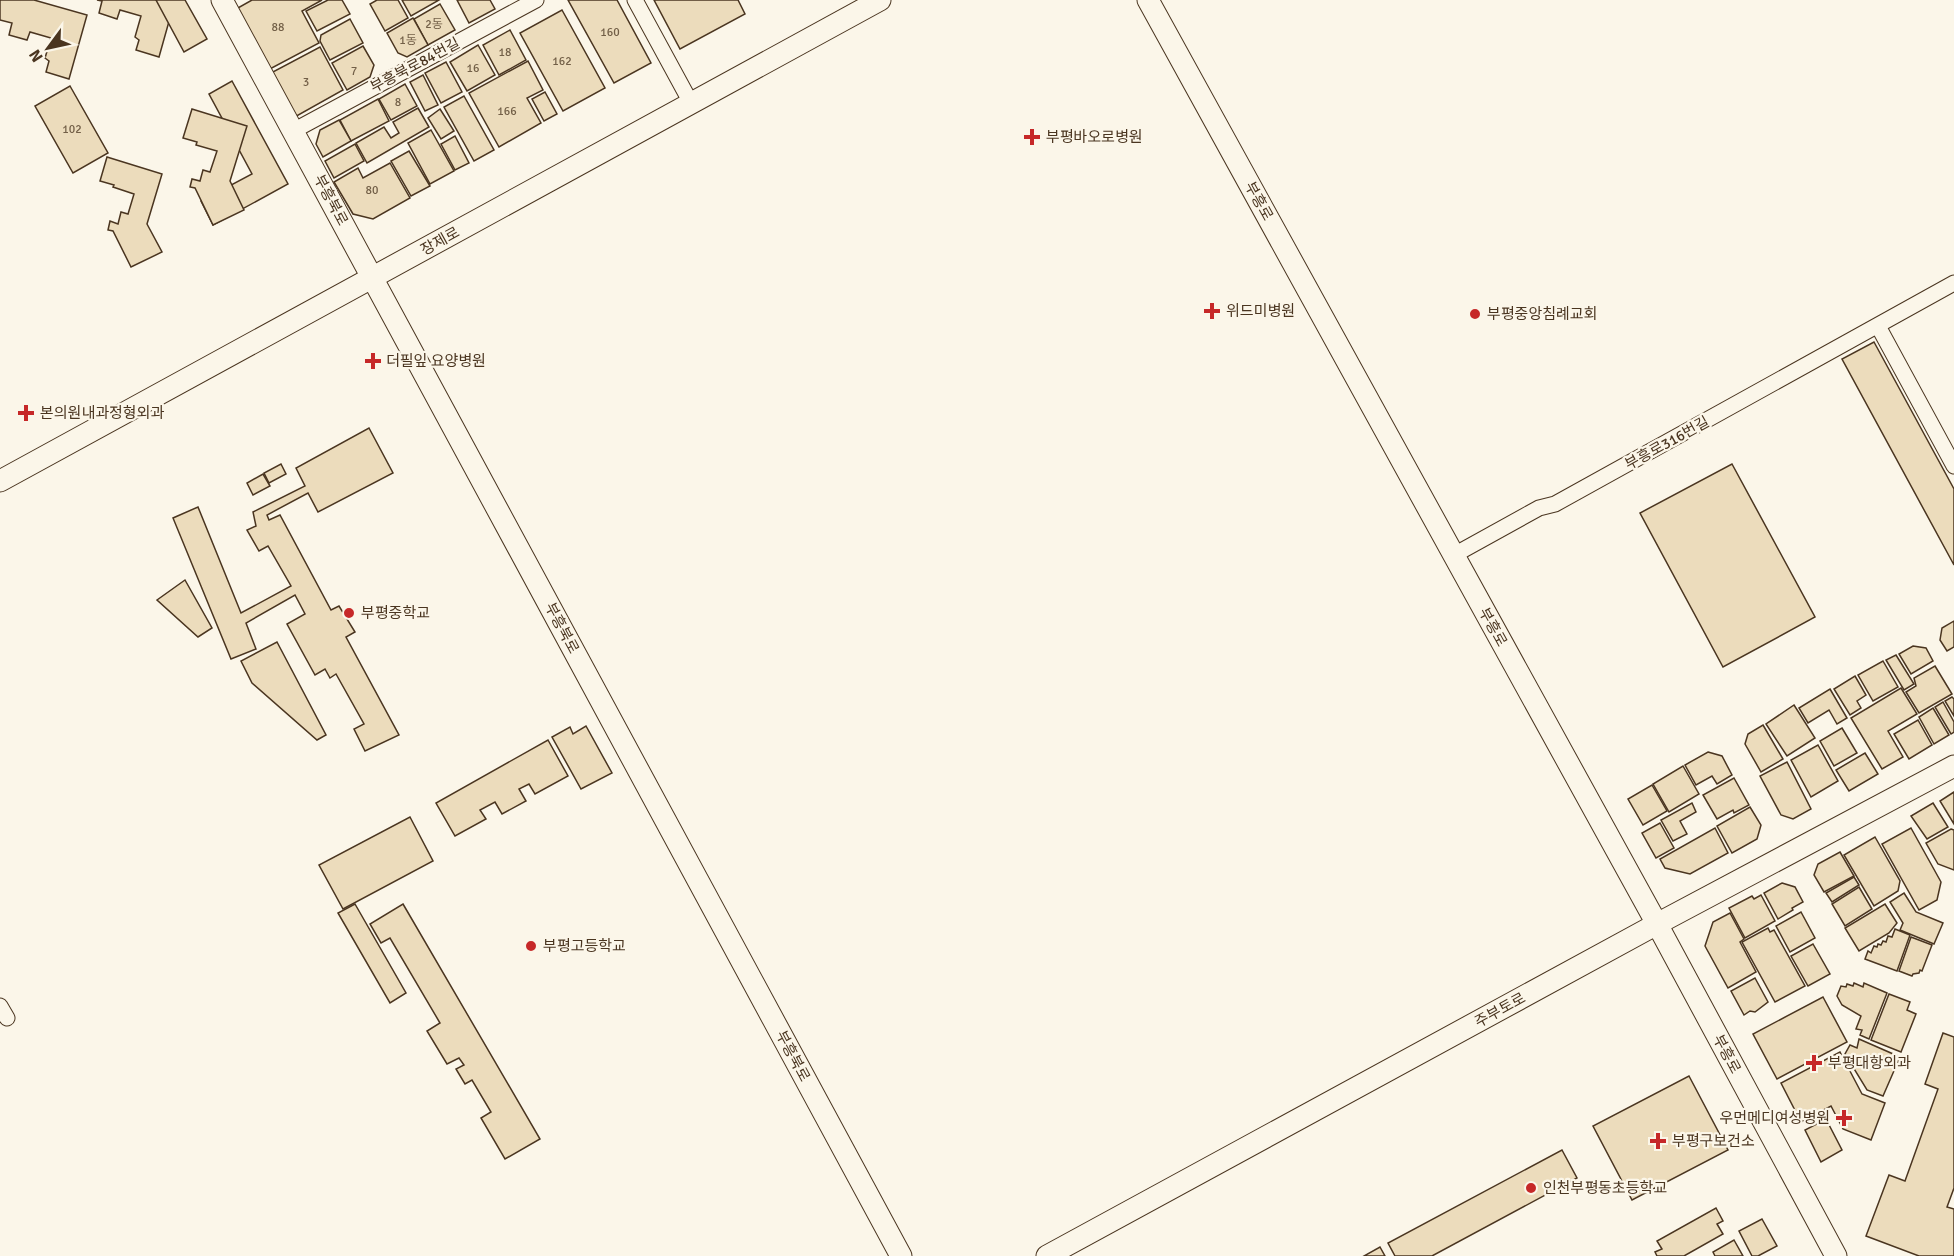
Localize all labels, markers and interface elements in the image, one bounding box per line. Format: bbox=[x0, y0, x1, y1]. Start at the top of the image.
house number: 2동 bbox=[425, 17, 443, 32]
north arrow bbox=[18, 18, 78, 78]
house number: 88 bbox=[272, 20, 284, 35]
house number: 160 bbox=[600, 25, 620, 40]
house number: 1동 bbox=[399, 33, 417, 48]
street label: 부흥북로84번길 bbox=[367, 34, 463, 96]
house number: 18 bbox=[499, 45, 511, 60]
text: N bbox=[25, 46, 48, 66]
house number: 162 bbox=[552, 54, 572, 69]
house number: 16 bbox=[467, 61, 479, 76]
house number: 7 bbox=[351, 64, 357, 79]
house number: 3 bbox=[303, 75, 309, 90]
house number: 8 bbox=[395, 95, 401, 110]
house number: 166 bbox=[497, 104, 517, 119]
house number: 102 bbox=[62, 122, 82, 137]
marker: 부평바오로병원 bbox=[1023, 128, 1041, 146]
place label: 부평바오로병원 bbox=[1046, 128, 1143, 146]
street label: 부흥북로 bbox=[310, 171, 352, 229]
street label: 부흥로 bbox=[1241, 179, 1277, 223]
house number: 80 bbox=[366, 183, 378, 198]
street label: 장제로 bbox=[418, 223, 462, 259]
marker: 위드미병원 bbox=[1203, 302, 1221, 320]
place label: 위드미병원 bbox=[1226, 302, 1295, 320]
place label: 부평중앙침례교회 bbox=[1487, 305, 1597, 323]
marker: 부평중앙침례교회 bbox=[1468, 307, 1482, 321]
marker: 더필잎 요양병원 bbox=[364, 352, 382, 370]
place label: 더필잎 요양병원 bbox=[386, 352, 486, 370]
marker: 본의원내과정형외과 bbox=[17, 404, 35, 422]
place label: 본의원내과정형외과 bbox=[40, 404, 164, 422]
street label: 부흥로316번길 bbox=[1622, 413, 1712, 473]
street label: 부흥북로 bbox=[541, 599, 583, 657]
place label: 부평중학교 bbox=[361, 604, 430, 622]
street label: 부흥로 bbox=[1475, 605, 1511, 649]
marker: 부평중학교 bbox=[342, 606, 356, 620]
place label: 부평고등학교 bbox=[543, 937, 626, 955]
marker: 부평고등학교 bbox=[524, 939, 538, 953]
street label: 주부토로 bbox=[1471, 989, 1529, 1031]
street label: 부흥북로 bbox=[772, 1027, 814, 1085]
street label: 부흥로 bbox=[1709, 1031, 1745, 1077]
marker: 부평대항외과 bbox=[1805, 1054, 1823, 1072]
place label: 부평대항외과 bbox=[1828, 1054, 1911, 1072]
place label: 우먼메디여성병원 bbox=[1720, 1109, 1830, 1127]
marker: 우먼메디여성병원 bbox=[1835, 1109, 1853, 1127]
marker: 부평구보건소 bbox=[1649, 1132, 1667, 1150]
place label: 부평구보건소 bbox=[1672, 1132, 1755, 1150]
place label: 인천부평동초등학교 bbox=[1543, 1179, 1667, 1197]
marker: 인천부평동초등학교 bbox=[1524, 1181, 1538, 1195]

